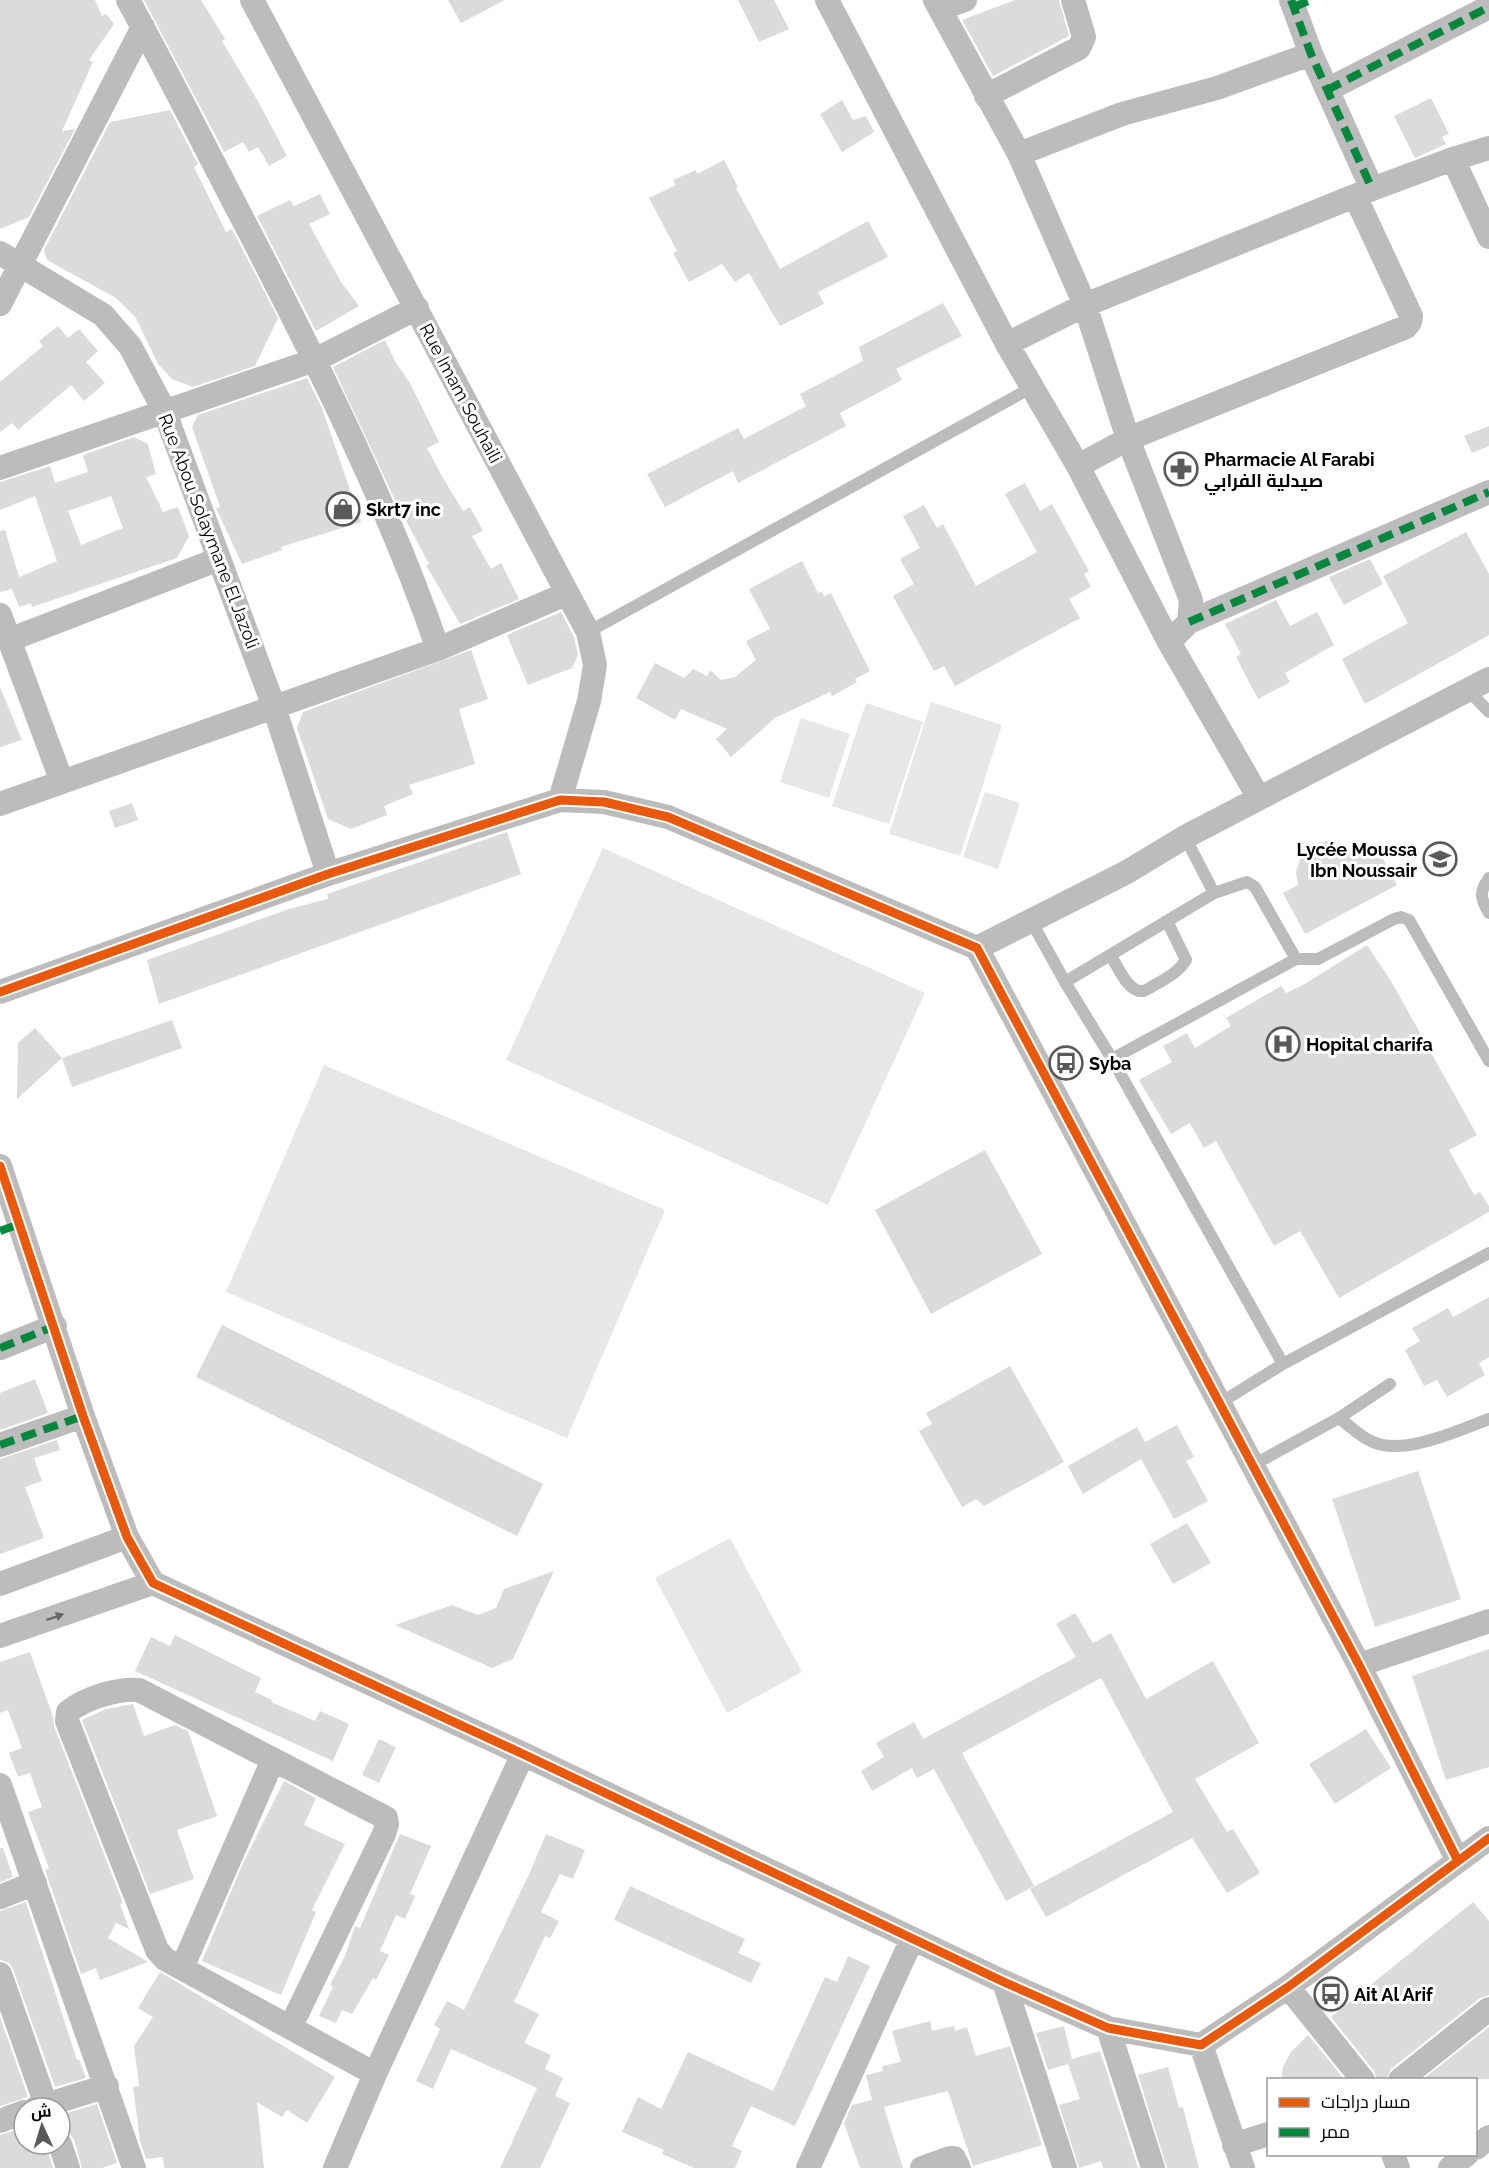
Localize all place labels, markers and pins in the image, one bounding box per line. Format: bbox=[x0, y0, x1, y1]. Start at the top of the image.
place label: Pharmacie Al Farabi صيدلية الفرابي bbox=[1204, 449, 1375, 496]
pharmacy icon: Pharmacie Al Farabi صيدلية الفرابي bbox=[1163, 451, 1199, 487]
shop icon: Skrt7 inc bbox=[325, 491, 361, 527]
place label: Skrt7 inc bbox=[366, 499, 441, 520]
place label: Lycée Moussa Ibn Noussair bbox=[1297, 839, 1417, 881]
school or university icon: Lycée Moussa Ibn Noussair bbox=[1422, 841, 1458, 877]
hospital icon: Hopital charifa bbox=[1265, 1026, 1301, 1062]
place label: Hopital charifa bbox=[1306, 1034, 1433, 1055]
bus stop icon: Syba bbox=[1048, 1045, 1084, 1081]
place label: Syba bbox=[1089, 1053, 1131, 1074]
bus stop icon: Ait Al Arif bbox=[1313, 1976, 1349, 2012]
place label: Ait Al Arif bbox=[1354, 1984, 1434, 2005]

